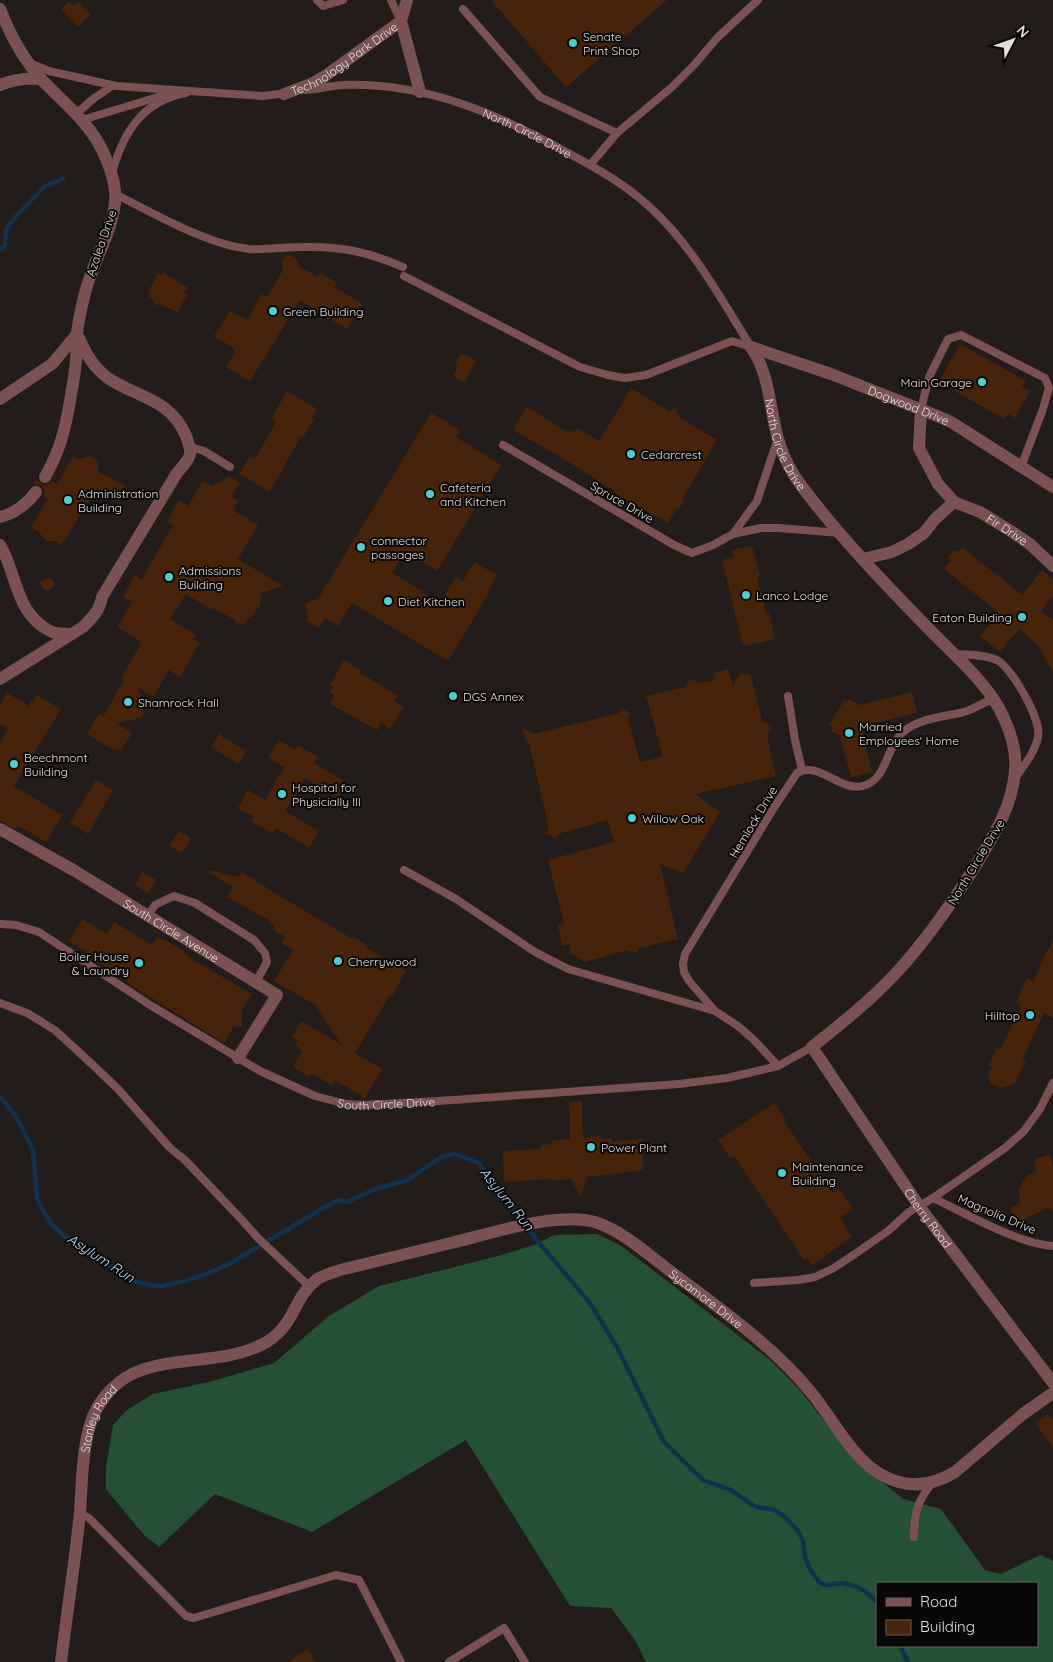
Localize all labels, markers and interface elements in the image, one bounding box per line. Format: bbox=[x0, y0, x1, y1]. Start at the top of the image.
north arrow bbox=[988, 15, 1038, 65]
street label: Technology Park Drive bbox=[288, 18, 401, 98]
text: N bbox=[1013, 22, 1033, 41]
place label: Senate Print Shop bbox=[583, 29, 640, 58]
marker: Senate Print Shop bbox=[567, 37, 579, 49]
street label: North Circle Drive bbox=[481, 105, 575, 161]
street label: Azalea Drive bbox=[83, 207, 120, 278]
place label: Green Building bbox=[283, 304, 364, 319]
marker: Green Building bbox=[267, 305, 279, 317]
place label: Main Garage bbox=[900, 375, 972, 390]
marker: Main Garage bbox=[976, 376, 988, 388]
street label: Dogwood Drive bbox=[866, 382, 952, 428]
street label: North Circle Drive bbox=[762, 397, 810, 493]
place label: Cedarcrest bbox=[641, 447, 702, 462]
marker: Cedarcrest bbox=[625, 448, 637, 460]
street label: Spruce Drive bbox=[588, 478, 657, 526]
place label: Cafeteria and Kitchen bbox=[440, 480, 506, 509]
place label: Administration Building bbox=[78, 486, 158, 515]
marker: Cafeteria and Kitchen bbox=[424, 488, 436, 500]
marker: Administration Building bbox=[62, 494, 74, 506]
street label: Fir Drive bbox=[984, 510, 1031, 548]
place label: connector passages bbox=[371, 533, 428, 562]
marker: connector passages bbox=[355, 541, 367, 553]
place label: Admissions Building bbox=[179, 563, 242, 592]
marker: Admissions Building bbox=[163, 571, 175, 583]
place label: Lanco Lodge bbox=[756, 588, 828, 603]
marker: Lanco Lodge bbox=[740, 589, 752, 601]
place label: Diet Kitchen bbox=[398, 594, 465, 609]
marker: Diet Kitchen bbox=[382, 595, 394, 607]
place label: Eaton Building bbox=[932, 610, 1012, 625]
marker: Eaton Building bbox=[1016, 611, 1028, 623]
place label: DGS Annex bbox=[463, 689, 524, 704]
marker: DGS Annex bbox=[447, 690, 459, 702]
place label: Shamrock Hall bbox=[138, 695, 219, 710]
marker: Shamrock Hall bbox=[122, 696, 134, 708]
place label: Married Employees' Home bbox=[859, 719, 959, 748]
marker: Married Employees' Home bbox=[843, 727, 855, 739]
place label: Beechmont Building bbox=[24, 750, 88, 779]
marker: Beechmont Building bbox=[8, 758, 20, 770]
place label: Hospital for Physicially Ill bbox=[292, 780, 361, 809]
street label: Hemlock Drive bbox=[726, 783, 780, 861]
marker: Hospital for Physicially Ill bbox=[276, 788, 288, 800]
place label: Willow Oak bbox=[642, 811, 704, 826]
marker: Willow Oak bbox=[626, 812, 638, 824]
street label: North Circle Drive bbox=[945, 816, 1008, 908]
street label: South Circle Avenue bbox=[121, 895, 222, 965]
place label: Boiler House & Laundry bbox=[59, 949, 129, 978]
place label: Cherrywood bbox=[348, 954, 416, 969]
marker: Cherrywood bbox=[332, 955, 344, 967]
marker: Boiler House & Laundry bbox=[133, 957, 145, 969]
place label: Hilltop bbox=[985, 1008, 1020, 1023]
marker: Hilltop bbox=[1024, 1009, 1036, 1021]
street label: South Circle Drive bbox=[336, 1094, 436, 1113]
place label: Power Plant bbox=[601, 1140, 667, 1155]
marker: Power Plant bbox=[585, 1141, 597, 1153]
place label: Maintenance Building bbox=[792, 1159, 864, 1188]
water label: Asylum Run bbox=[476, 1164, 539, 1235]
marker: Maintenance Building bbox=[776, 1167, 788, 1179]
street label: Cherry Road bbox=[901, 1185, 955, 1251]
street label: Magnolia Drive bbox=[956, 1191, 1039, 1237]
water label: Asylum Run bbox=[64, 1230, 139, 1287]
street label: Sycamore Drive bbox=[666, 1266, 746, 1331]
street label: Stanley Road bbox=[77, 1381, 120, 1454]
legend bbox=[876, 1582, 1038, 1647]
text: Road bbox=[920, 1592, 957, 1611]
text: Building bbox=[920, 1617, 975, 1636]

